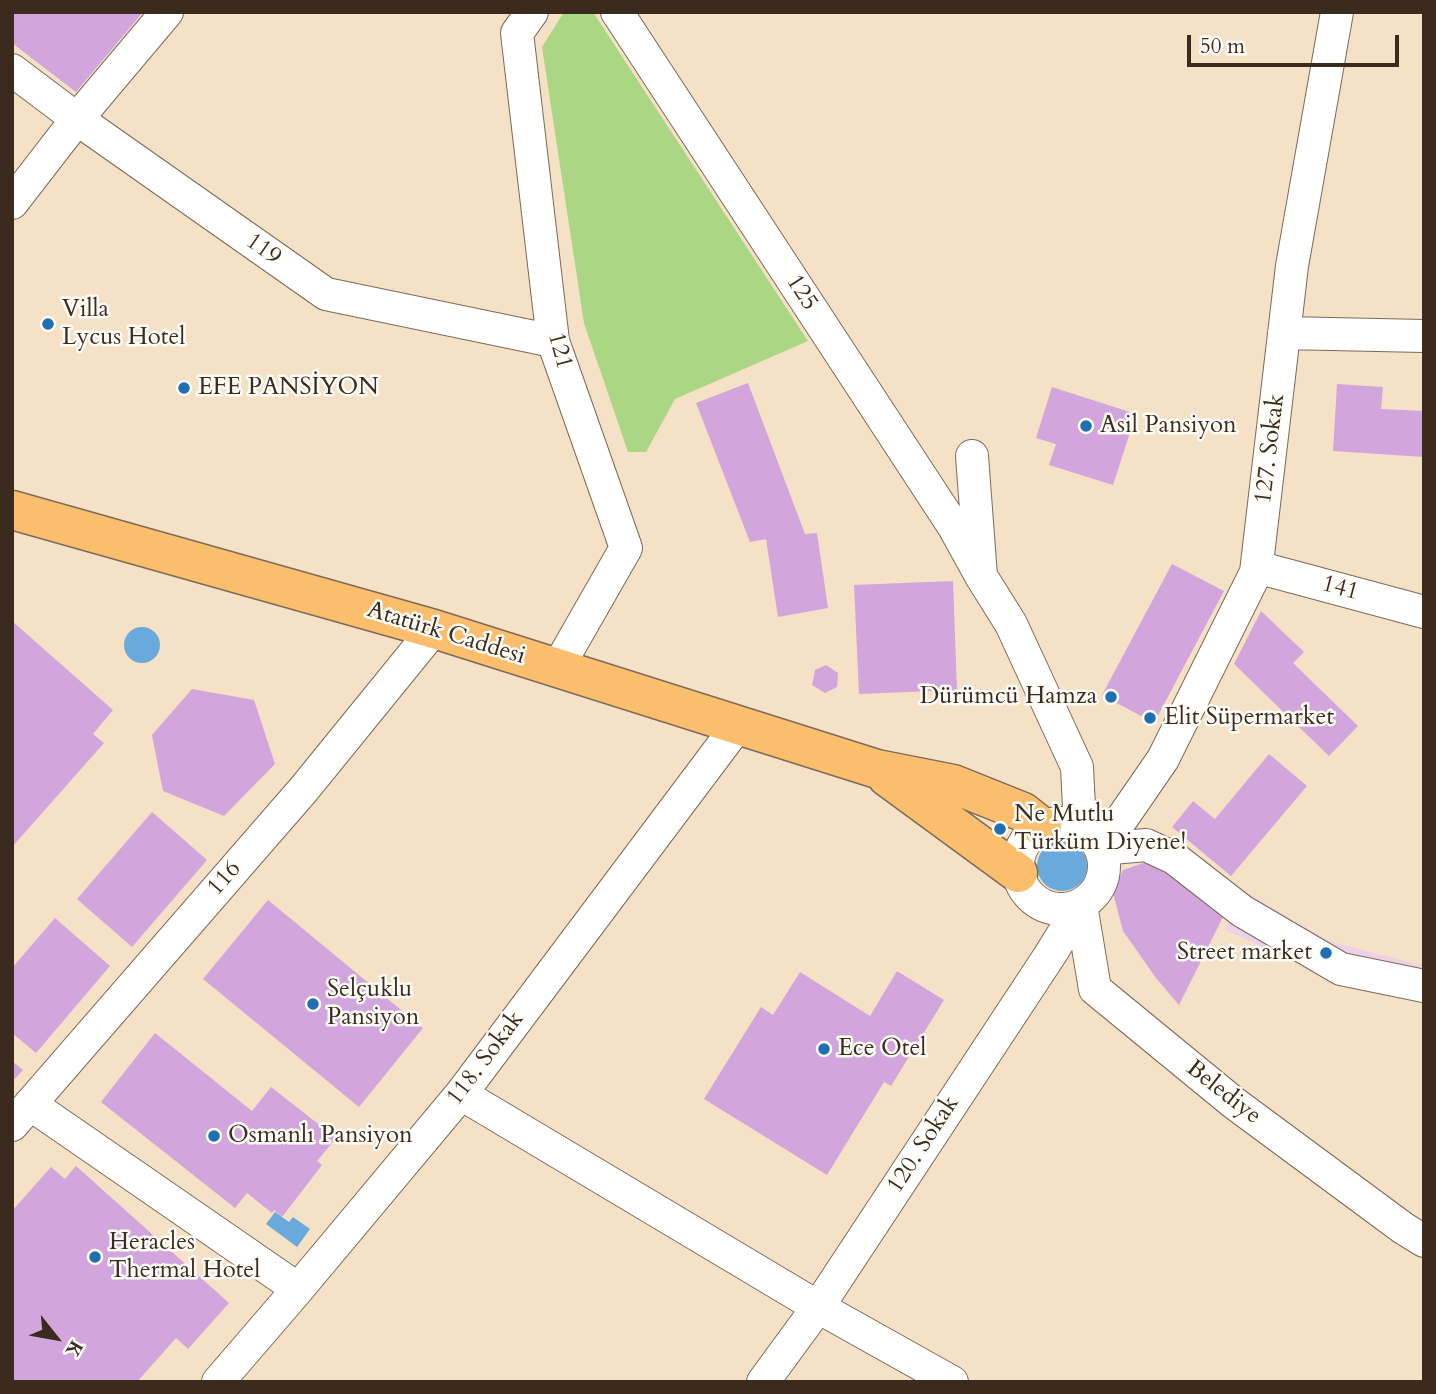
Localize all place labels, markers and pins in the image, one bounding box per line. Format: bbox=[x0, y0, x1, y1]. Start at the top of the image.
place label: Villa Lycus Hotel bbox=[62, 296, 185, 352]
marker: Villa Lycus Hotel bbox=[40, 316, 56, 332]
place label: EFE PANSİYON bbox=[198, 374, 379, 402]
marker: EFE PANSİYON bbox=[176, 380, 192, 396]
place label: Asil Pansiyon bbox=[1100, 412, 1237, 440]
marker: Asil Pansiyon bbox=[1078, 418, 1094, 434]
place label: Dürümcü Hamza bbox=[920, 683, 1097, 711]
marker: Dürümcü Hamza bbox=[1103, 689, 1119, 705]
place label: Elit Süpermarket bbox=[1164, 704, 1334, 732]
marker: Elit Süpermarket bbox=[1142, 710, 1158, 726]
place label: Ne Mutlu Türküm Diyene! bbox=[1014, 801, 1186, 857]
marker: Ne Mutlu Türküm Diyene! bbox=[992, 821, 1008, 837]
place label: Street market bbox=[1177, 939, 1312, 967]
marker: Street market bbox=[1318, 945, 1334, 961]
place label: Selçuklu Pansiyon bbox=[327, 976, 419, 1032]
marker: Selçuklu Pansiyon bbox=[305, 996, 321, 1012]
place label: Ece Otel bbox=[838, 1035, 926, 1063]
marker: Ece Otel bbox=[816, 1041, 832, 1057]
place label: Osmanlı Pansiyon bbox=[228, 1122, 413, 1150]
marker: Osmanlı Pansiyon bbox=[206, 1128, 222, 1144]
place label: Heracles Thermal Hotel bbox=[109, 1229, 260, 1285]
marker: Heracles Thermal Hotel bbox=[87, 1249, 103, 1265]

